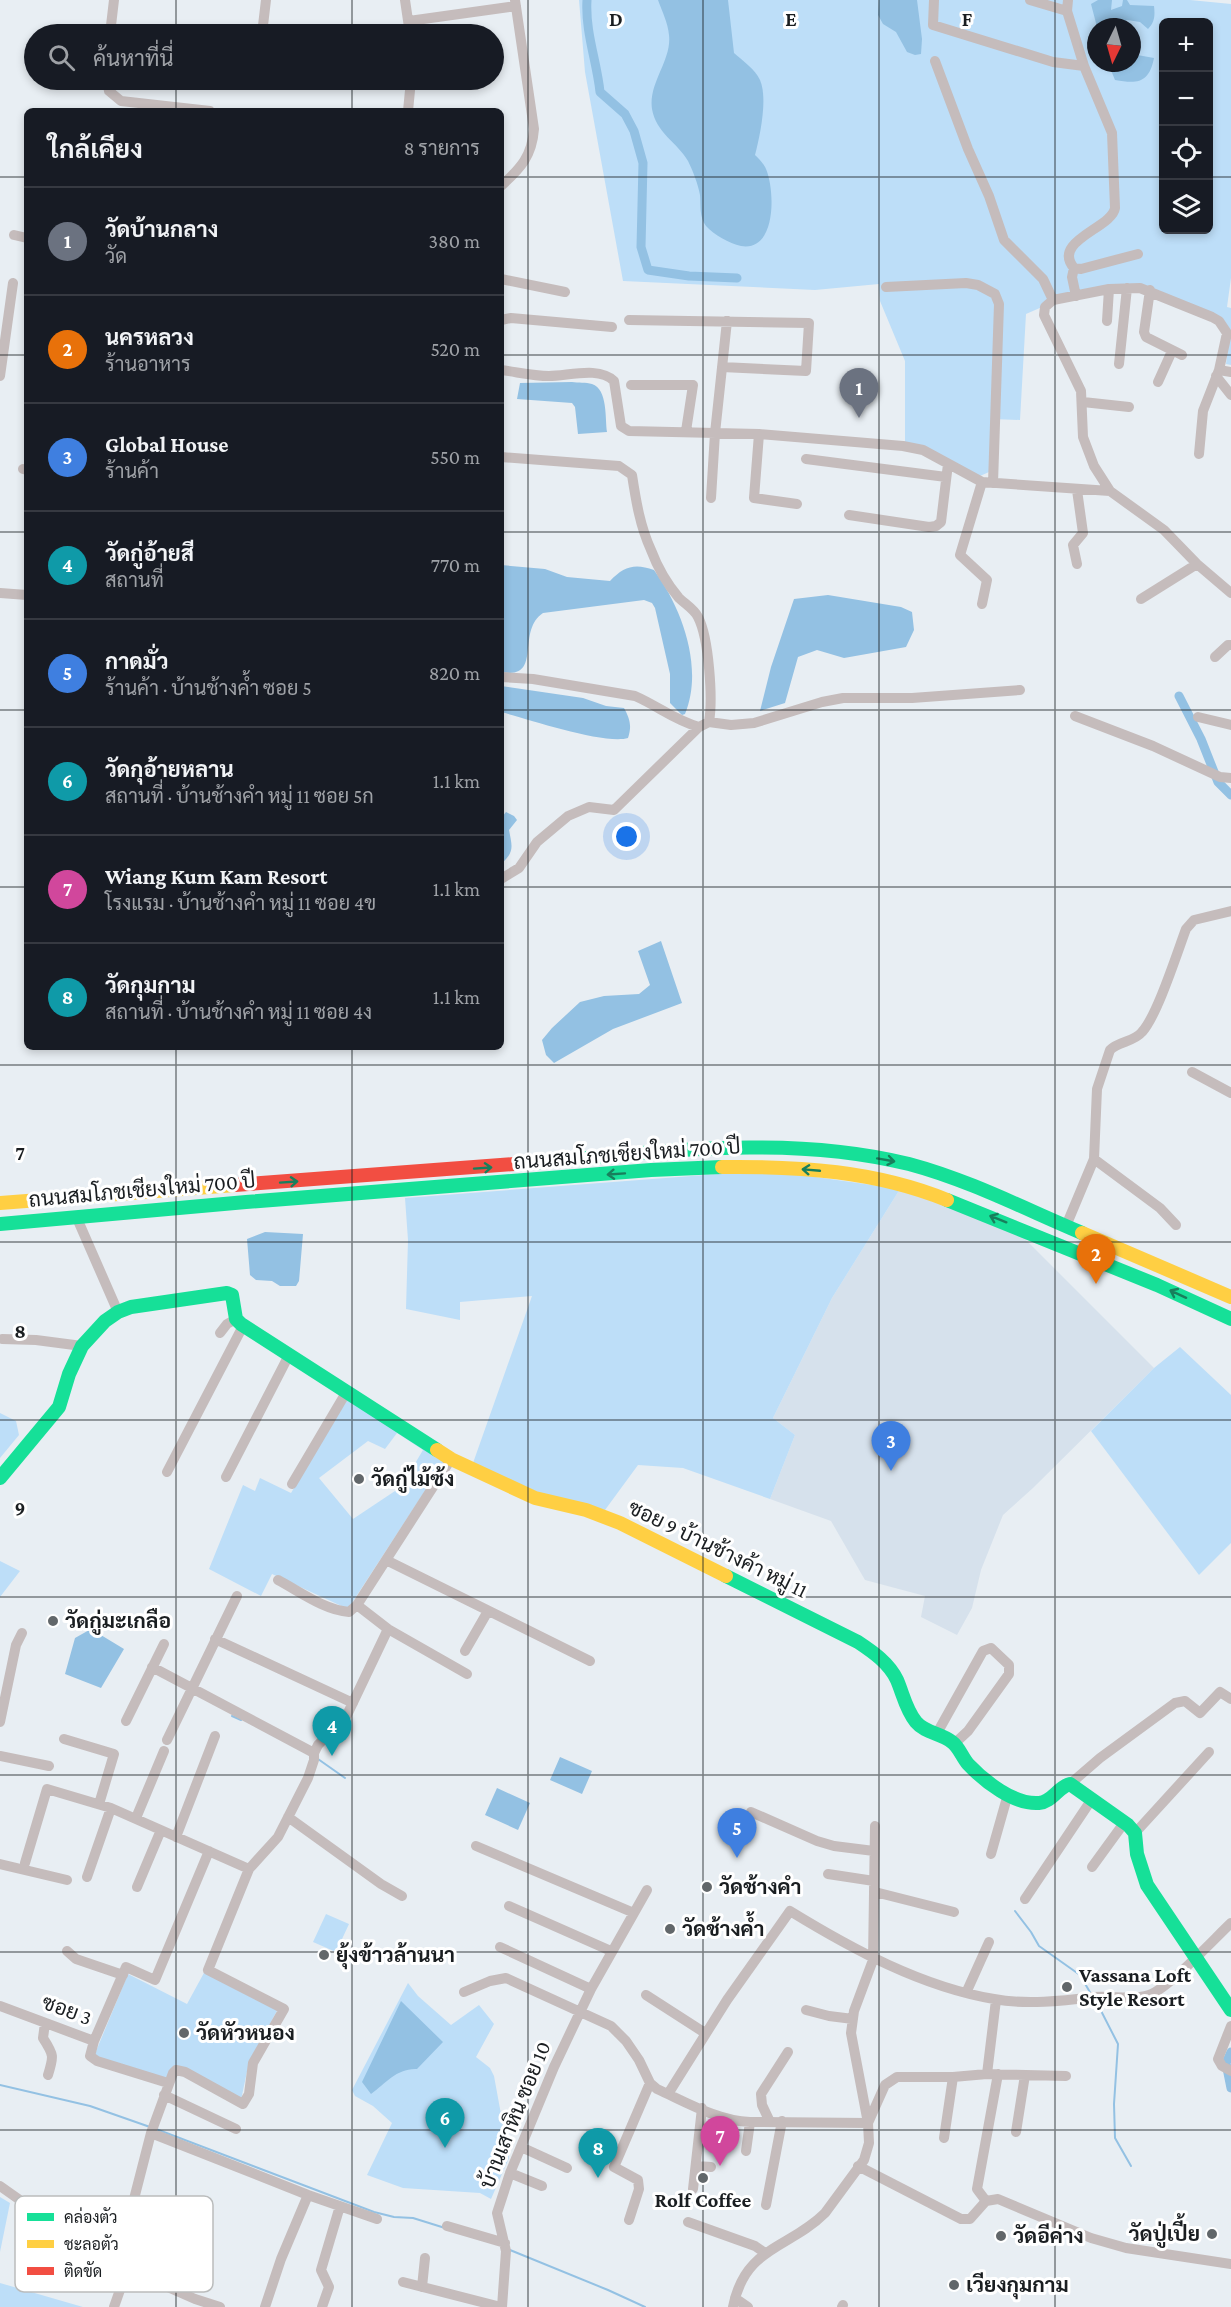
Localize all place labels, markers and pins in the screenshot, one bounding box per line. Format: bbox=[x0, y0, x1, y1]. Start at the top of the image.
pin: 1 bbox=[840, 368, 878, 418]
pin: 2 bbox=[1076, 1234, 1116, 1284]
pin: 3 bbox=[872, 1422, 910, 1471]
place label: วัดกู่ไม้ซ้ง bbox=[371, 1465, 454, 1493]
marker: วัดกู่ไม้ซ้ง bbox=[352, 1472, 366, 1486]
place label: วัดกู่มะเกลือ bbox=[65, 1608, 171, 1635]
marker: วัดกู่มะเกลือ bbox=[46, 1614, 60, 1628]
pin: 4 bbox=[312, 1706, 352, 1756]
pin: 5 bbox=[718, 1808, 756, 1858]
place label: วัดช้างคำ bbox=[719, 1874, 801, 1899]
marker: วัดช้างคำ bbox=[700, 1880, 714, 1894]
place label: วัดช้างค้ำ bbox=[682, 1911, 764, 1941]
marker: วัดช้างค้ำ bbox=[663, 1922, 677, 1936]
place label: ยุ้งข้าวล้านนา bbox=[336, 1942, 455, 1970]
marker: ยุ้งข้าวล้านนา bbox=[317, 1948, 331, 1962]
place label: Vassana Loft Style Resort bbox=[1078, 1963, 1191, 2011]
marker: Vassana Loft Style Resort bbox=[1060, 1980, 1074, 1994]
place label: วัดหัวหนอง bbox=[196, 2021, 295, 2045]
marker: วัดหัวหนอง bbox=[177, 2026, 191, 2040]
pin: 6 bbox=[426, 2098, 464, 2148]
pin: 7 bbox=[700, 2116, 740, 2166]
pin: 8 bbox=[578, 2128, 618, 2178]
marker: Rolf Coffee bbox=[696, 2171, 710, 2185]
place label: Rolf Coffee bbox=[655, 2188, 752, 2212]
place label: วัดปู่เปี้ย bbox=[1129, 2213, 1200, 2248]
place label: วัดอีค่าง bbox=[1013, 2223, 1084, 2248]
marker: วัดปู่เปี้ย bbox=[1205, 2227, 1219, 2241]
marker: วัดอีค่าง bbox=[994, 2229, 1008, 2243]
place label: เวียงกุมกาม bbox=[966, 2272, 1069, 2300]
marker: เวียงกุมกาม bbox=[947, 2278, 961, 2292]

